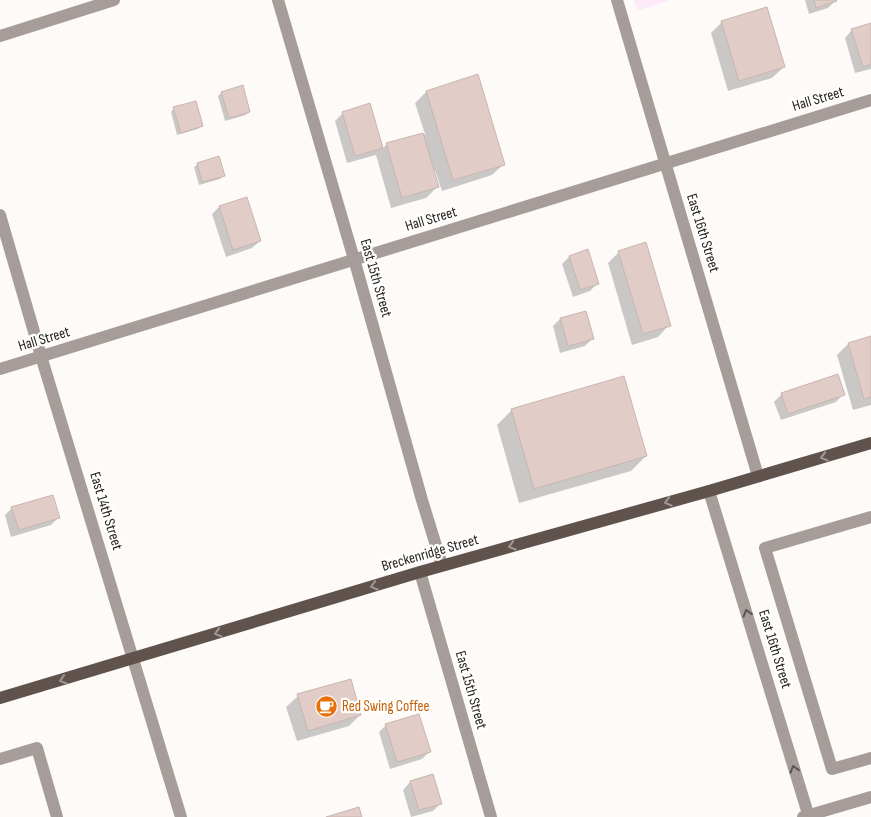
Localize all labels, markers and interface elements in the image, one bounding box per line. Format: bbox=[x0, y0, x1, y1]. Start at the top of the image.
street label: Hall Street bbox=[790, 82, 847, 116]
street label: East 16th Street bbox=[682, 192, 724, 275]
street label: Hall Street bbox=[403, 202, 460, 236]
street label: East 15th Street bbox=[356, 237, 396, 320]
street label: Hall Street bbox=[16, 322, 73, 356]
one-way arrow bbox=[821, 451, 829, 461]
street label: East 14th Street bbox=[85, 470, 127, 553]
one-way arrow bbox=[665, 497, 673, 507]
street label: Breckenridge Street bbox=[379, 530, 481, 576]
one-way arrow bbox=[507, 540, 516, 551]
one-way arrow bbox=[370, 580, 378, 590]
street label: East 16th Street bbox=[754, 608, 796, 691]
one-way arrow bbox=[742, 610, 752, 618]
one-way arrow bbox=[215, 627, 223, 637]
street label: East 15th Street bbox=[451, 649, 491, 732]
one-way arrow bbox=[59, 674, 67, 684]
cafe icon: Red Swing Coffee bbox=[314, 694, 338, 718]
place label: Red Swing Coffee bbox=[342, 697, 430, 716]
one-way arrow bbox=[790, 765, 800, 773]

